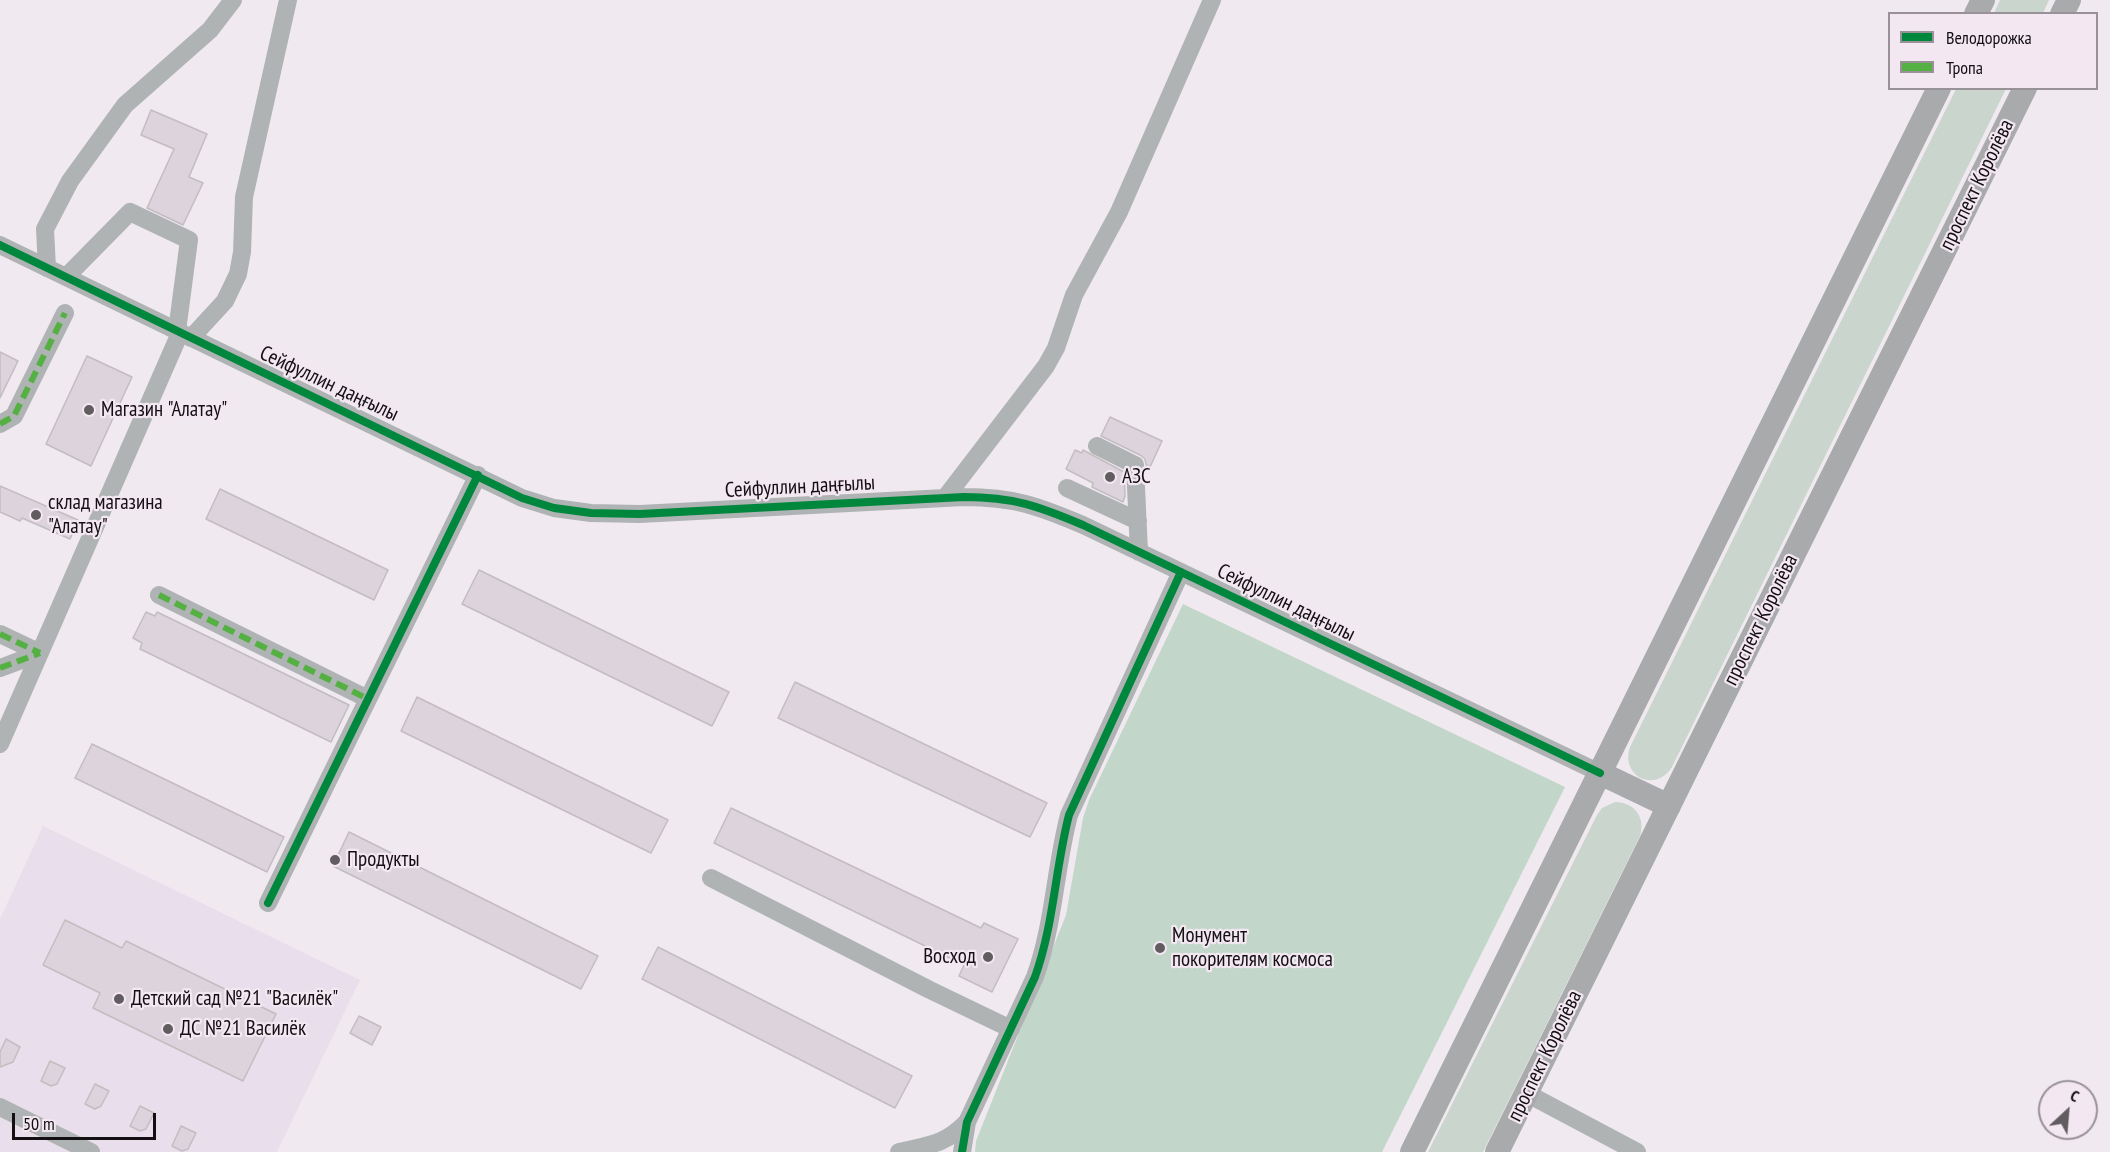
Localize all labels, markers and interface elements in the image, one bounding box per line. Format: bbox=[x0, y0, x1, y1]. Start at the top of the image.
legend bbox=[1888, 12, 2098, 90]
text: Велодорожка bbox=[1946, 26, 2032, 49]
text: Тропа bbox=[1946, 56, 1983, 79]
street label: проспект Королёва bbox=[1934, 115, 2020, 255]
street label: Сейфуллин даңғылы bbox=[256, 341, 402, 427]
place label: Магазин "Алатау" bbox=[101, 397, 227, 423]
marker: Магазин "Алатау" bbox=[82, 403, 96, 417]
place label: АЗС bbox=[1122, 464, 1151, 490]
street label: Сейфуллин даңғылы bbox=[724, 470, 876, 504]
marker: АЗС bbox=[1103, 470, 1117, 484]
place label: склад магазина "Алатау" bbox=[48, 490, 163, 540]
marker: склад магазина "Алатау" bbox=[29, 508, 43, 522]
street label: проспект Королёва bbox=[1718, 550, 1804, 690]
street label: Сейфуллин даңғылы bbox=[1213, 559, 1359, 647]
place label: Продукты bbox=[347, 847, 420, 873]
marker: Продукты bbox=[328, 853, 342, 867]
place label: Монумент покорителям космоса bbox=[1172, 923, 1333, 973]
marker: Монумент покорителям космоса bbox=[1153, 941, 1167, 955]
place label: Восход bbox=[923, 944, 976, 970]
marker: Восход bbox=[981, 950, 995, 964]
place label: Детский сад №21 "Василёк" bbox=[131, 986, 338, 1012]
street label: проспект Королёва bbox=[1502, 986, 1588, 1126]
marker: Детский сад №21 "Василёк" bbox=[112, 992, 126, 1006]
place label: ДС №21 Василёк bbox=[180, 1016, 306, 1042]
marker: ДС №21 Василёк bbox=[161, 1022, 175, 1036]
north arrow bbox=[2038, 1080, 2098, 1140]
text: С bbox=[2067, 1085, 2083, 1106]
scale bar bbox=[15, 1101, 159, 1139]
text: 50 m bbox=[23, 1112, 55, 1135]

